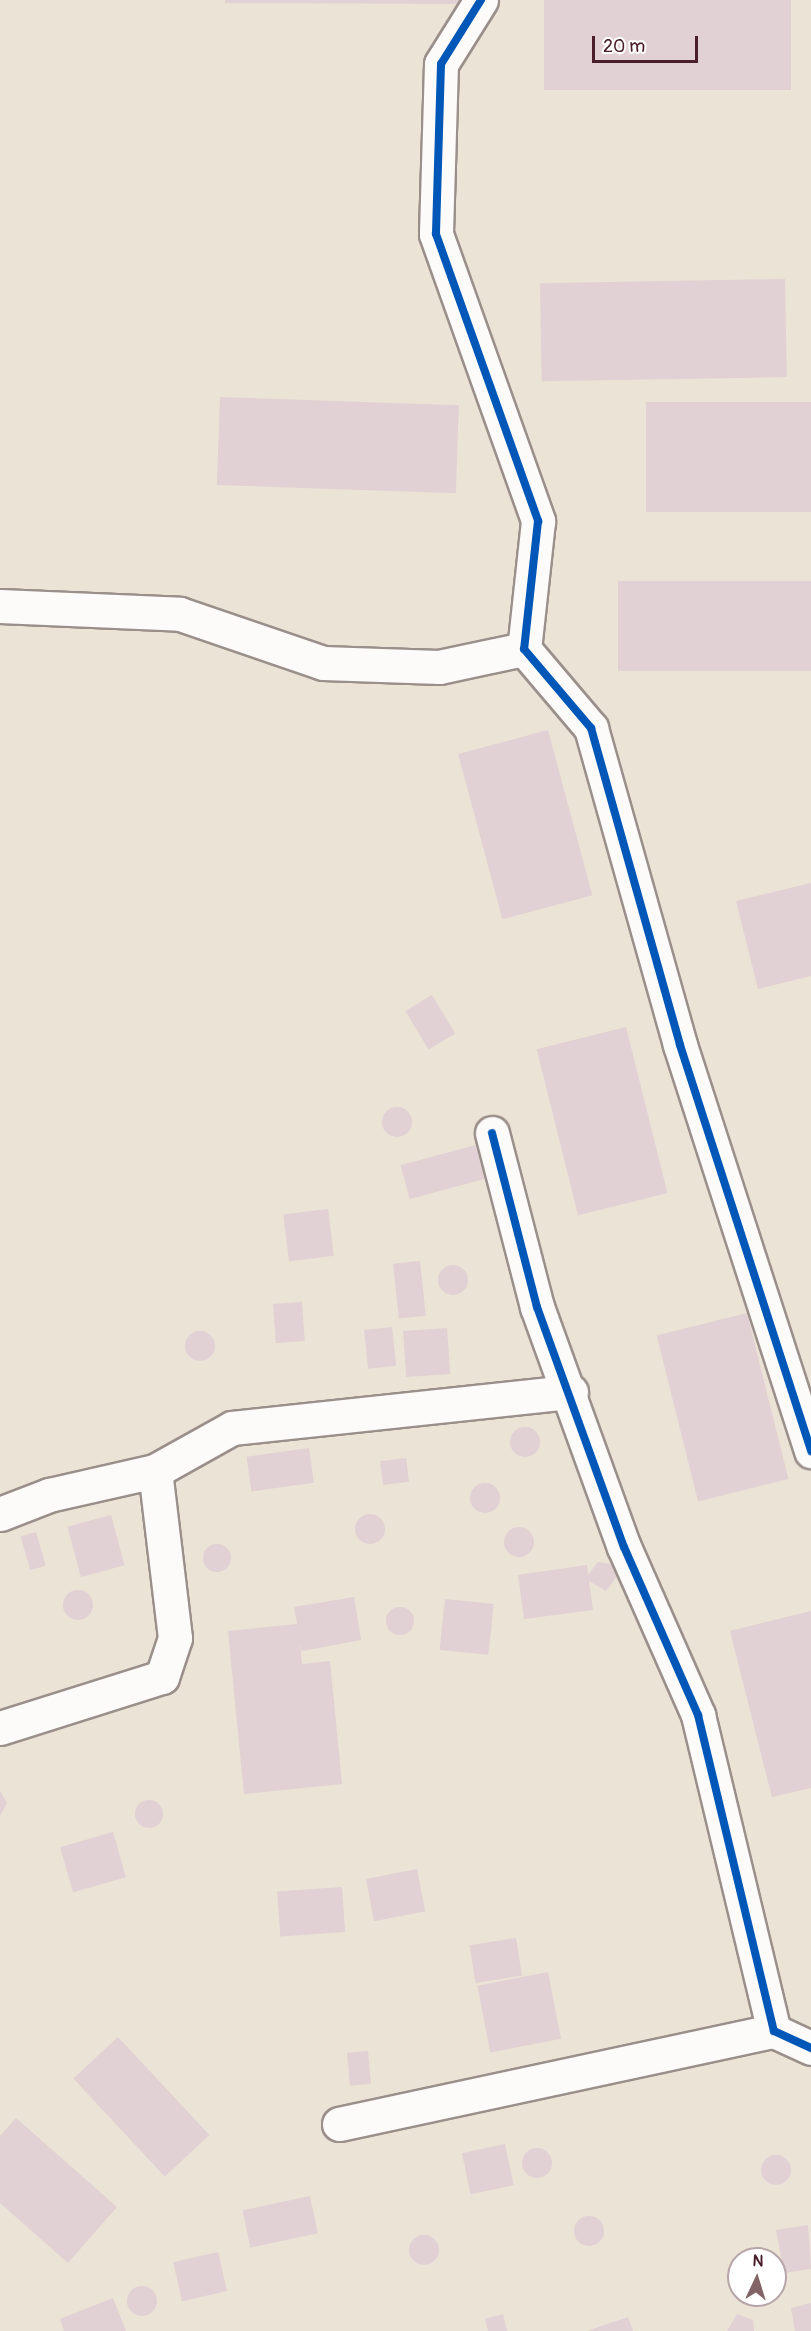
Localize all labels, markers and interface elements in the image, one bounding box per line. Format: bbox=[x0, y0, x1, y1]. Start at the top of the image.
scale bar bbox=[595, 24, 702, 62]
text: 20 m bbox=[603, 35, 645, 58]
north arrow bbox=[727, 2247, 787, 2307]
text: N bbox=[752, 2251, 764, 2271]

